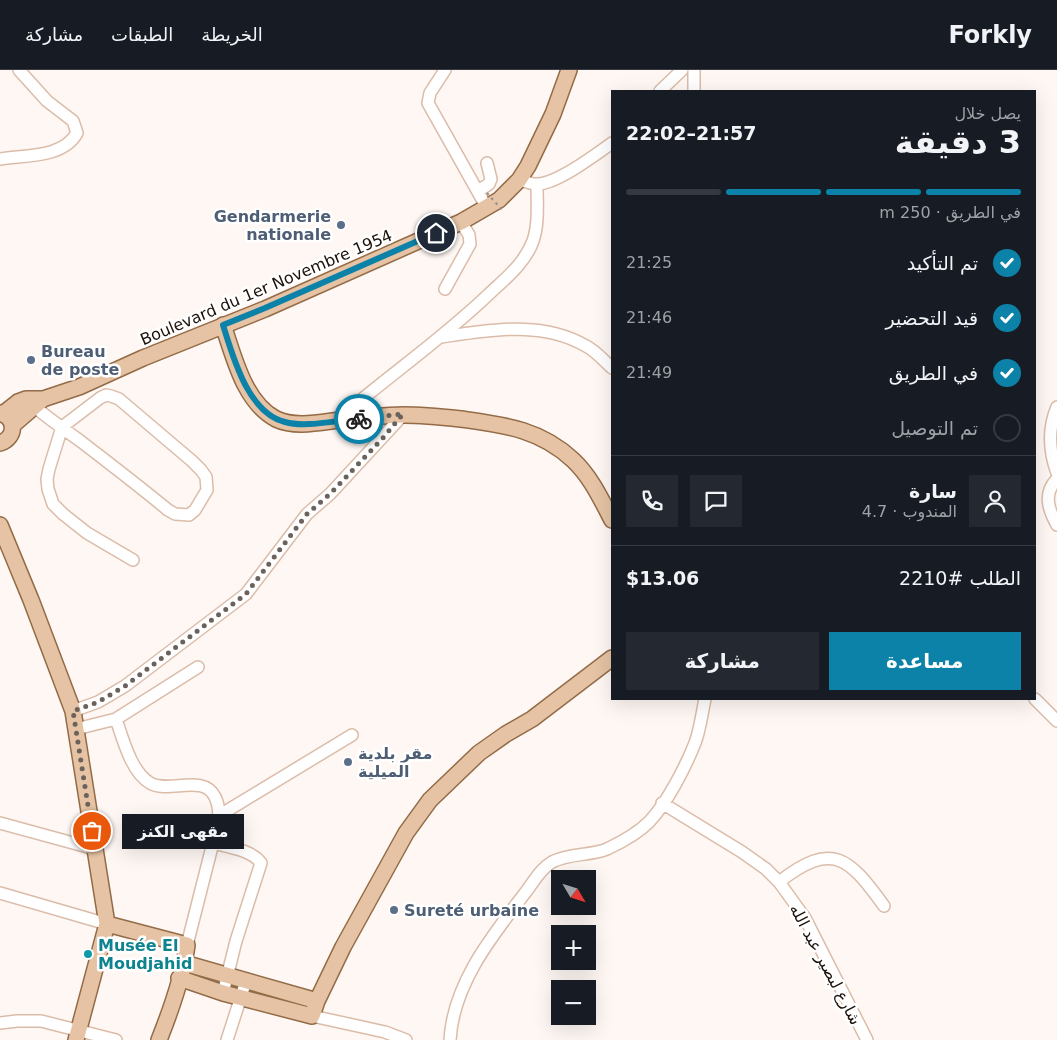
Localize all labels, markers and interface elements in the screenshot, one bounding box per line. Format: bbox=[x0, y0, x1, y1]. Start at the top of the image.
text: Forkly bbox=[948, 21, 1032, 49]
text: مشاركة bbox=[25, 24, 83, 45]
text: الطبقات bbox=[111, 24, 173, 45]
text: الخريطة bbox=[201, 24, 263, 45]
text: يصل خلال bbox=[954, 104, 1021, 123]
text: 21:57–22:02 bbox=[626, 122, 756, 144]
text: 3 دقيقة bbox=[895, 123, 1021, 161]
text: في الطريق · 250 m bbox=[879, 203, 1021, 222]
place label: Gendarmerie nationale bbox=[214, 207, 331, 244]
pin bbox=[415, 212, 457, 254]
marker: Gendarmerie nationale bbox=[335, 219, 347, 231]
icon: home bbox=[422, 219, 450, 247]
street label: Boulevard du 1er Novembre 1954 bbox=[137, 226, 395, 349]
icon: check bbox=[993, 249, 1021, 277]
text: تم التأكيد bbox=[907, 252, 978, 274]
text: 21:25 bbox=[626, 253, 672, 272]
icon: check bbox=[993, 304, 1021, 332]
text: قيد التحضير bbox=[885, 307, 978, 329]
text: 21:46 bbox=[626, 308, 672, 327]
place label: Bureau de poste bbox=[41, 342, 119, 379]
marker: Bureau de poste bbox=[25, 354, 37, 366]
icon: check bbox=[993, 359, 1021, 387]
text: في الطريق bbox=[889, 362, 978, 384]
text: 21:49 bbox=[626, 363, 672, 382]
courier bbox=[334, 394, 384, 444]
icon: bike bbox=[345, 405, 373, 433]
text: تم التوصيل bbox=[891, 417, 978, 439]
button: phone bbox=[626, 475, 678, 527]
button: chat bbox=[690, 475, 742, 527]
button: person bbox=[969, 475, 1021, 527]
text: سارة bbox=[909, 480, 957, 502]
text: المندوب · 4.7 bbox=[862, 502, 957, 521]
text: $13.06 bbox=[626, 567, 699, 589]
text: الطلب #2210 bbox=[899, 567, 1021, 589]
button: مشاركة bbox=[626, 632, 819, 690]
button: مساعدة bbox=[829, 632, 1021, 690]
place label: مقر بلدية الميلية bbox=[358, 744, 432, 781]
marker: مقر بلدية الميلية bbox=[342, 756, 354, 768]
pin bbox=[71, 810, 113, 852]
callout: مقهى الكنز bbox=[122, 814, 244, 848]
icon: bag bbox=[78, 817, 106, 845]
text: مقهى الكنز bbox=[137, 822, 229, 841]
north arrow bbox=[551, 870, 596, 915]
map controls bbox=[551, 870, 596, 1025]
place label: Sureté urbaine bbox=[404, 901, 539, 920]
street label: شارع لبصير عبد الله bbox=[785, 901, 865, 1028]
marker: Sureté urbaine bbox=[388, 904, 400, 916]
button: + bbox=[551, 925, 596, 970]
place label: Musée El Moudjahid bbox=[98, 936, 192, 973]
marker: Musée El Moudjahid bbox=[82, 948, 94, 960]
button: − bbox=[551, 980, 596, 1025]

